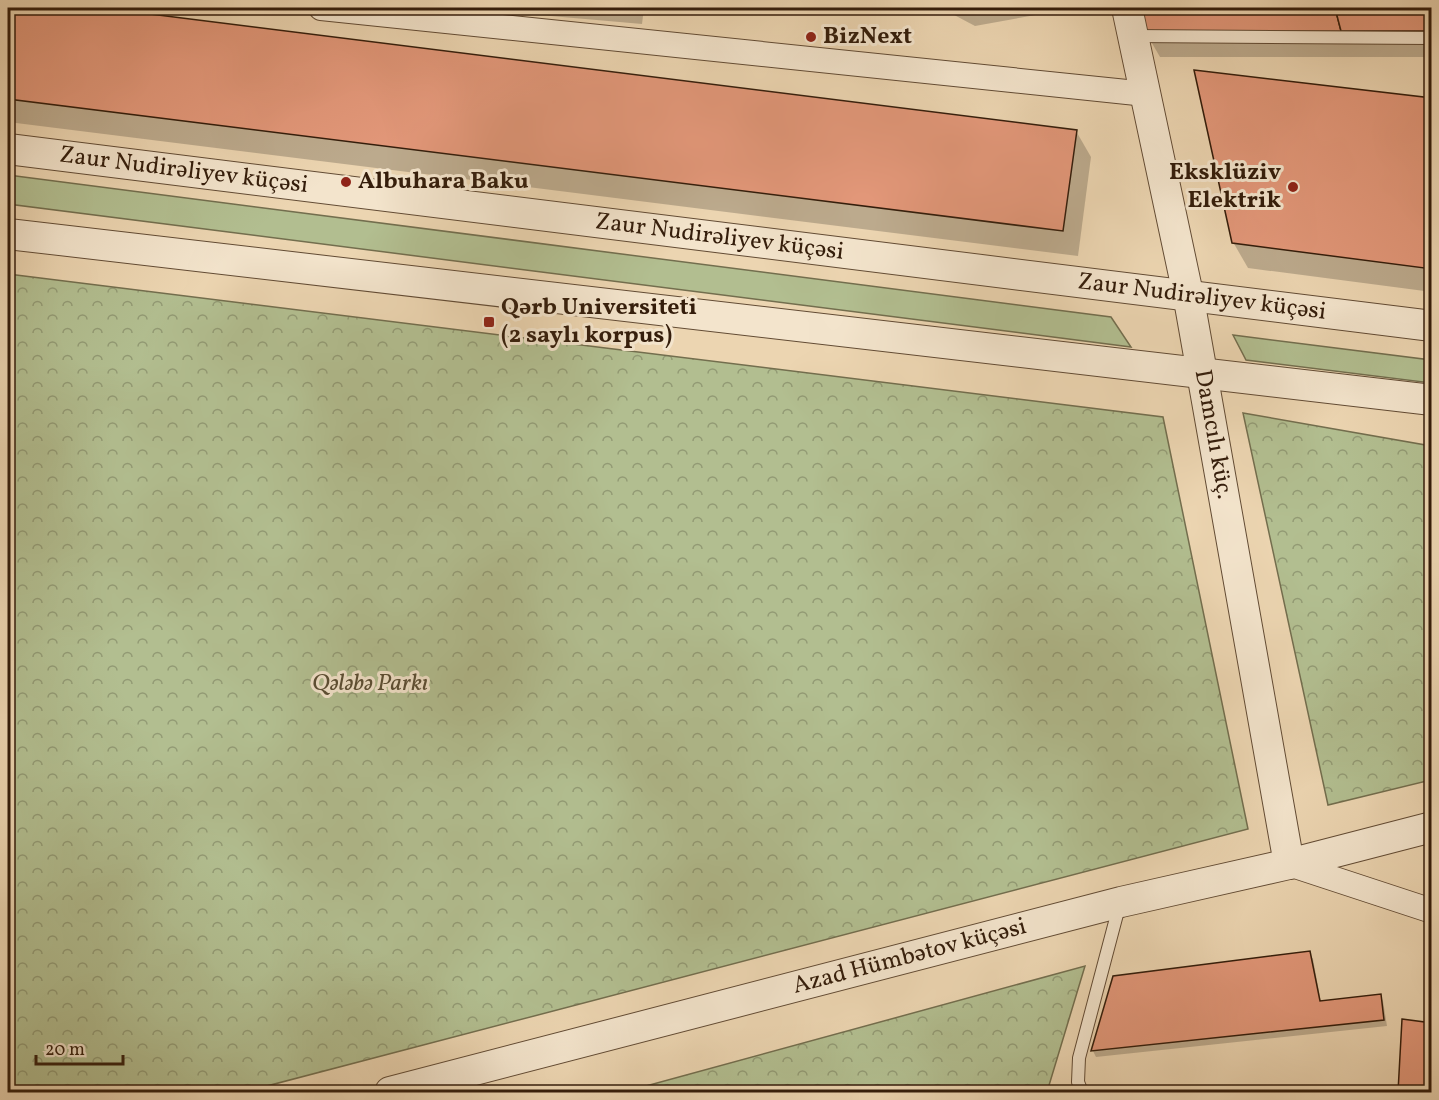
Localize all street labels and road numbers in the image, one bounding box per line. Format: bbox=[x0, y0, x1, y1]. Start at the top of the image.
street label: Zaur Nudirəliyev küçəsi bbox=[57, 139, 310, 203]
street label: Zaur Nudirəliyev küçəsi bbox=[593, 205, 846, 270]
street label: Zaur Nudirəliyev küçəsi bbox=[1076, 265, 1328, 330]
street label: Damcılı küç. bbox=[1185, 367, 1241, 502]
street label: Azad Hümbətov küçəsi bbox=[789, 910, 1030, 1004]

